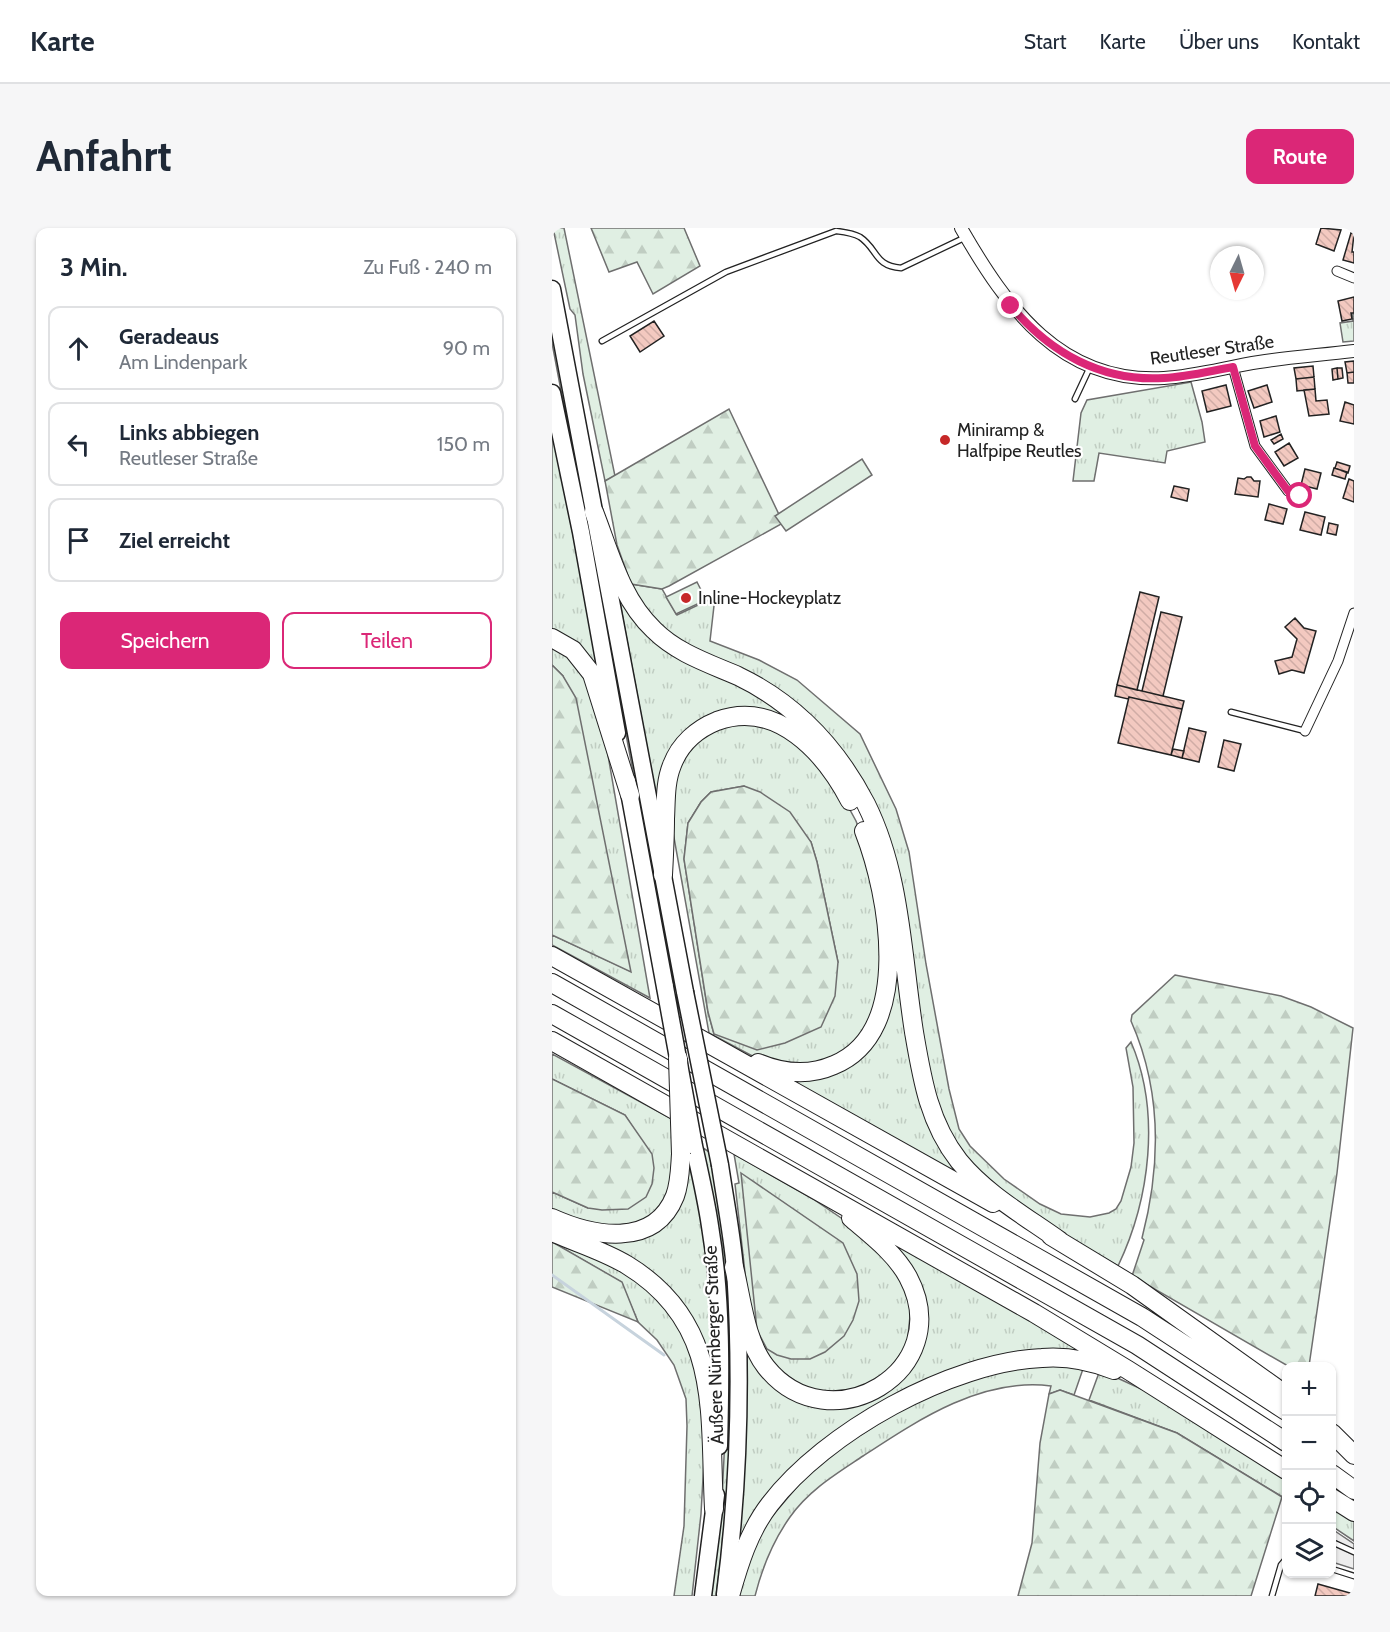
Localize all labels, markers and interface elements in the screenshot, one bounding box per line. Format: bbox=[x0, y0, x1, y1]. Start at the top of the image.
text: Karte bbox=[30, 24, 95, 58]
text: Start bbox=[1024, 29, 1067, 54]
text: Karte bbox=[1100, 29, 1146, 54]
text: Über uns bbox=[1179, 29, 1259, 54]
text: Kontakt bbox=[1292, 29, 1360, 54]
button: Route bbox=[1246, 129, 1354, 184]
text: Anfahrt bbox=[36, 130, 172, 182]
north arrow bbox=[1210, 246, 1264, 300]
text: 3 Min. bbox=[60, 251, 128, 283]
text: Zu Fuß · 240 m bbox=[363, 255, 492, 279]
route end bbox=[997, 292, 1023, 318]
text: Geradeaus bbox=[119, 323, 219, 350]
street label: Reutleser Straße bbox=[1149, 330, 1275, 370]
icon: ahead bbox=[62, 332, 95, 365]
text: 90 m bbox=[443, 336, 490, 360]
text: Am Lindenpark bbox=[119, 350, 247, 374]
text: Links abbiegen bbox=[119, 419, 259, 446]
place label: Miniramp & Halfpipe Reutles bbox=[957, 419, 1082, 462]
icon: left bbox=[62, 428, 95, 461]
text: 150 m bbox=[437, 432, 490, 456]
marker: Miniramp & Halfpipe Reutles bbox=[938, 433, 952, 447]
text: Reutleser Straße bbox=[119, 446, 258, 470]
route start bbox=[1286, 482, 1312, 508]
icon: arrive bbox=[62, 524, 95, 557]
text: Ziel erreicht bbox=[119, 527, 230, 554]
place label: Inline-Hockeyplatz bbox=[698, 587, 842, 609]
marker: Inline-Hockeyplatz bbox=[679, 591, 693, 605]
button: Speichern bbox=[60, 612, 270, 669]
button: Teilen bbox=[282, 612, 492, 669]
street label: Äußere Nürnberger Straße bbox=[700, 1245, 728, 1445]
map controls bbox=[1282, 1362, 1336, 1578]
button: + bbox=[1282, 1362, 1336, 1416]
button: − bbox=[1282, 1416, 1336, 1470]
button: locate bbox=[1282, 1470, 1336, 1524]
button: layers bbox=[1282, 1524, 1336, 1578]

